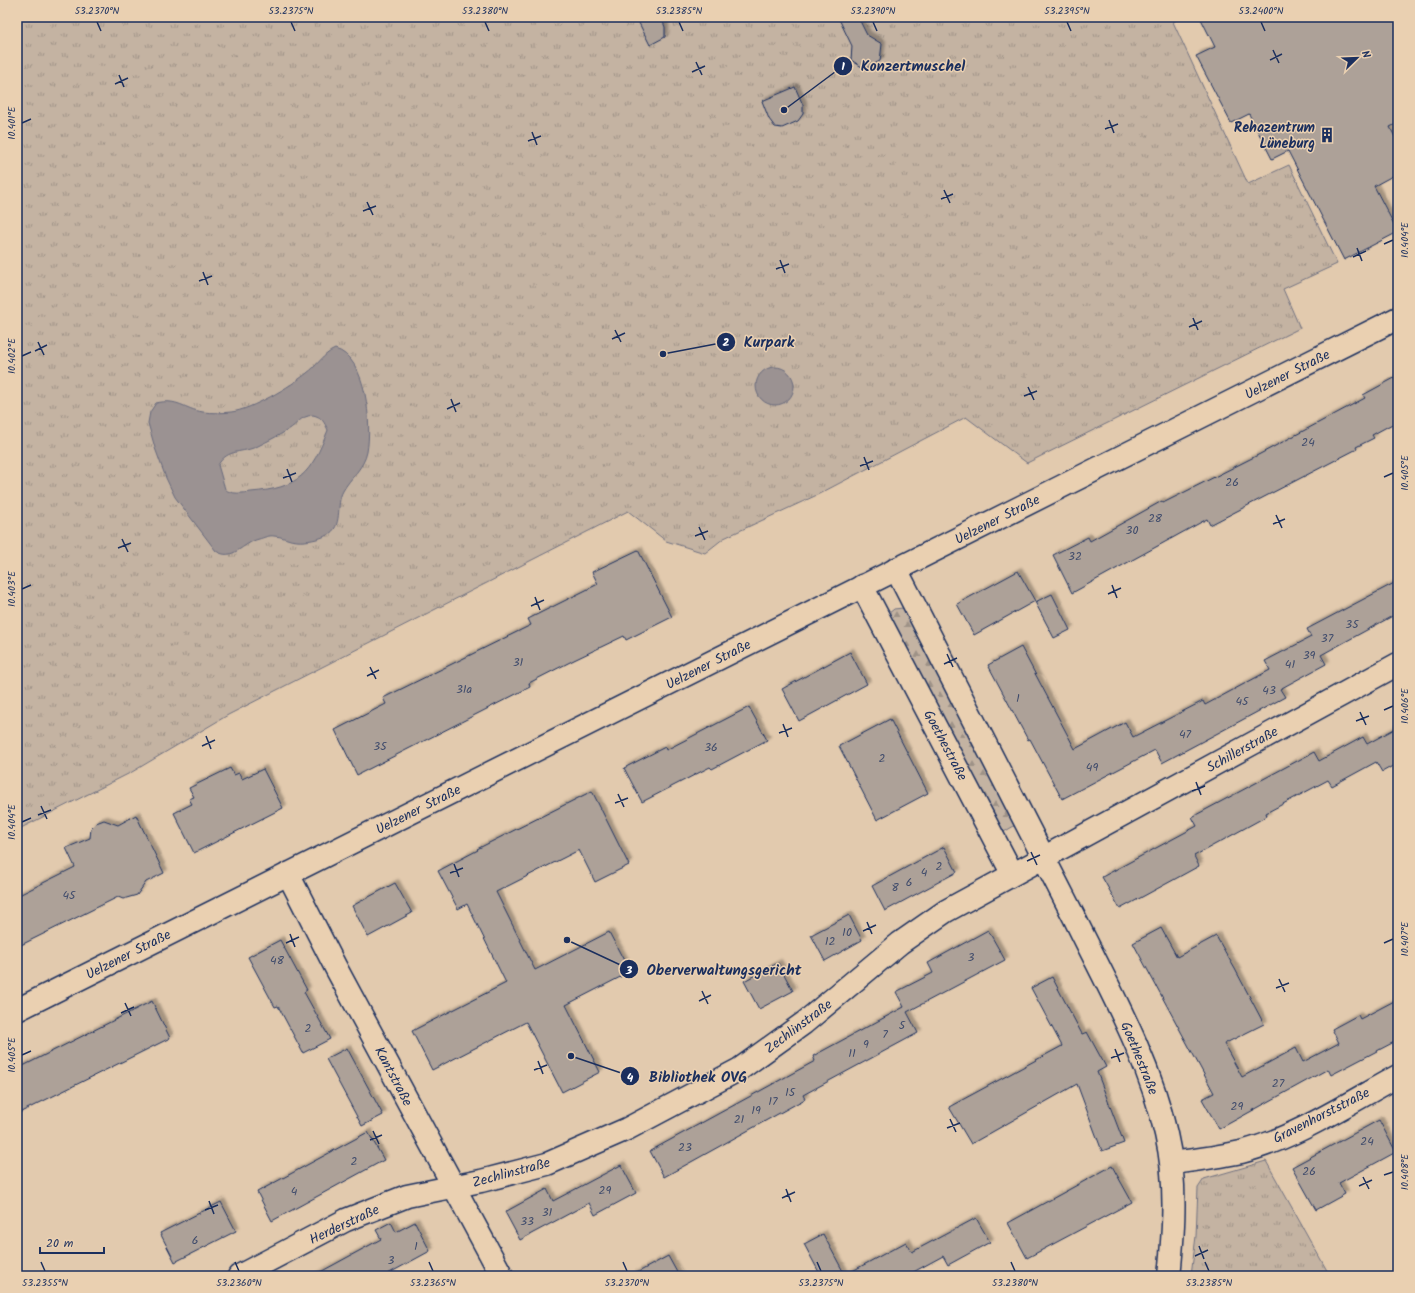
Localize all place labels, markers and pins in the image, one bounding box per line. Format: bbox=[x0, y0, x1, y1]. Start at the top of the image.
callout: Konzertmuschel bbox=[833, 53, 974, 80]
place label: Rehazentrum Lüneburg bbox=[1234, 117, 1316, 155]
building icon: Rehazentrum Lüneburg bbox=[1318, 126, 1336, 144]
callout: Kurpark bbox=[716, 329, 802, 356]
callout: Oberverwaltungsgericht bbox=[619, 956, 810, 983]
callout: Bibliothek OVG bbox=[620, 1063, 755, 1090]

